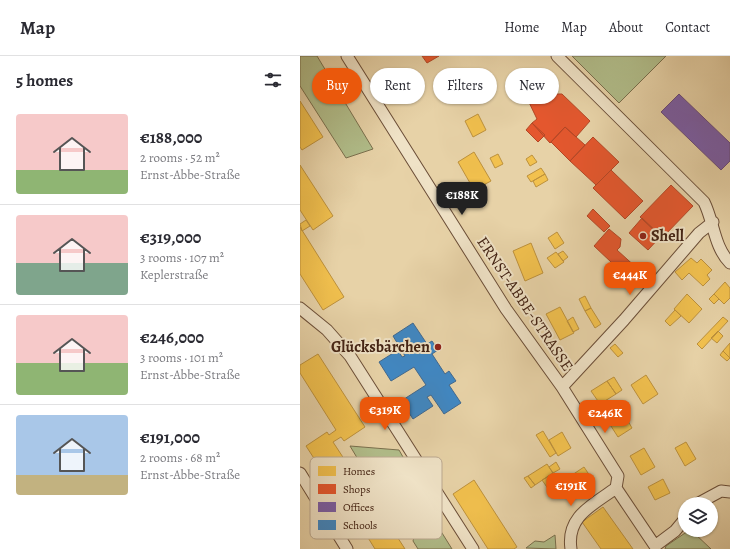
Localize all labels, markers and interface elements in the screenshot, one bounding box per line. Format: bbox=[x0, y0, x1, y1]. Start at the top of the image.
text: Map bbox=[20, 15, 55, 41]
text: Home bbox=[504, 18, 539, 37]
text: Map bbox=[561, 18, 587, 37]
text: About bbox=[609, 18, 643, 37]
text: Contact bbox=[665, 18, 710, 37]
chip: Buy bbox=[312, 68, 362, 104]
chip: Rent bbox=[370, 68, 425, 104]
chip: Filters bbox=[433, 68, 497, 104]
chip: New bbox=[505, 68, 559, 104]
text: 5 homes bbox=[16, 69, 73, 92]
icon: filters bbox=[262, 69, 284, 91]
text: €188,000 bbox=[140, 126, 202, 149]
icon: home bbox=[48, 130, 96, 178]
text: 2 rooms · 52 m² bbox=[140, 149, 220, 166]
text: Ernst-Abbe-Straße bbox=[140, 166, 240, 183]
pin: €188K bbox=[434, 182, 490, 216]
text: €188K bbox=[445, 186, 479, 203]
place label: Shell bbox=[651, 225, 685, 247]
text: €319,000 bbox=[140, 226, 201, 249]
icon: home bbox=[48, 231, 96, 279]
marker: Shell bbox=[638, 231, 648, 241]
street label: ERNST-ABBE-STRASSE bbox=[472, 232, 578, 376]
text: 3 rooms · 107 m² bbox=[140, 249, 224, 266]
pin: €444K bbox=[602, 262, 658, 296]
text: Keplerstraße bbox=[140, 266, 208, 283]
text: €444K bbox=[613, 266, 647, 283]
text: €246,000 bbox=[140, 326, 204, 349]
icon: home bbox=[48, 331, 96, 379]
place label: Glücksbärchen bbox=[331, 336, 430, 358]
marker: Glücksbärchen bbox=[433, 342, 443, 352]
text: 3 rooms · 101 m² bbox=[140, 349, 223, 366]
text: Ernst-Abbe-Straße bbox=[140, 366, 240, 383]
pin: €319K bbox=[357, 397, 413, 431]
pin: €246K bbox=[577, 400, 633, 434]
text: €319K bbox=[369, 401, 401, 418]
text: €246K bbox=[588, 404, 622, 421]
text: €191,000 bbox=[140, 426, 200, 449]
icon: home bbox=[48, 431, 96, 479]
text: 2 rooms · 68 m² bbox=[140, 449, 220, 466]
legend bbox=[310, 457, 442, 539]
text: Homes bbox=[343, 464, 375, 479]
text: Ernst-Abbe-Straße bbox=[140, 466, 240, 483]
pin: €191K bbox=[543, 473, 599, 507]
text: €191K bbox=[555, 477, 587, 494]
text: Shops bbox=[343, 482, 370, 497]
map controls bbox=[678, 497, 718, 537]
button: layers bbox=[678, 497, 718, 537]
text: Offices bbox=[343, 500, 374, 515]
text: Schools bbox=[343, 518, 377, 533]

